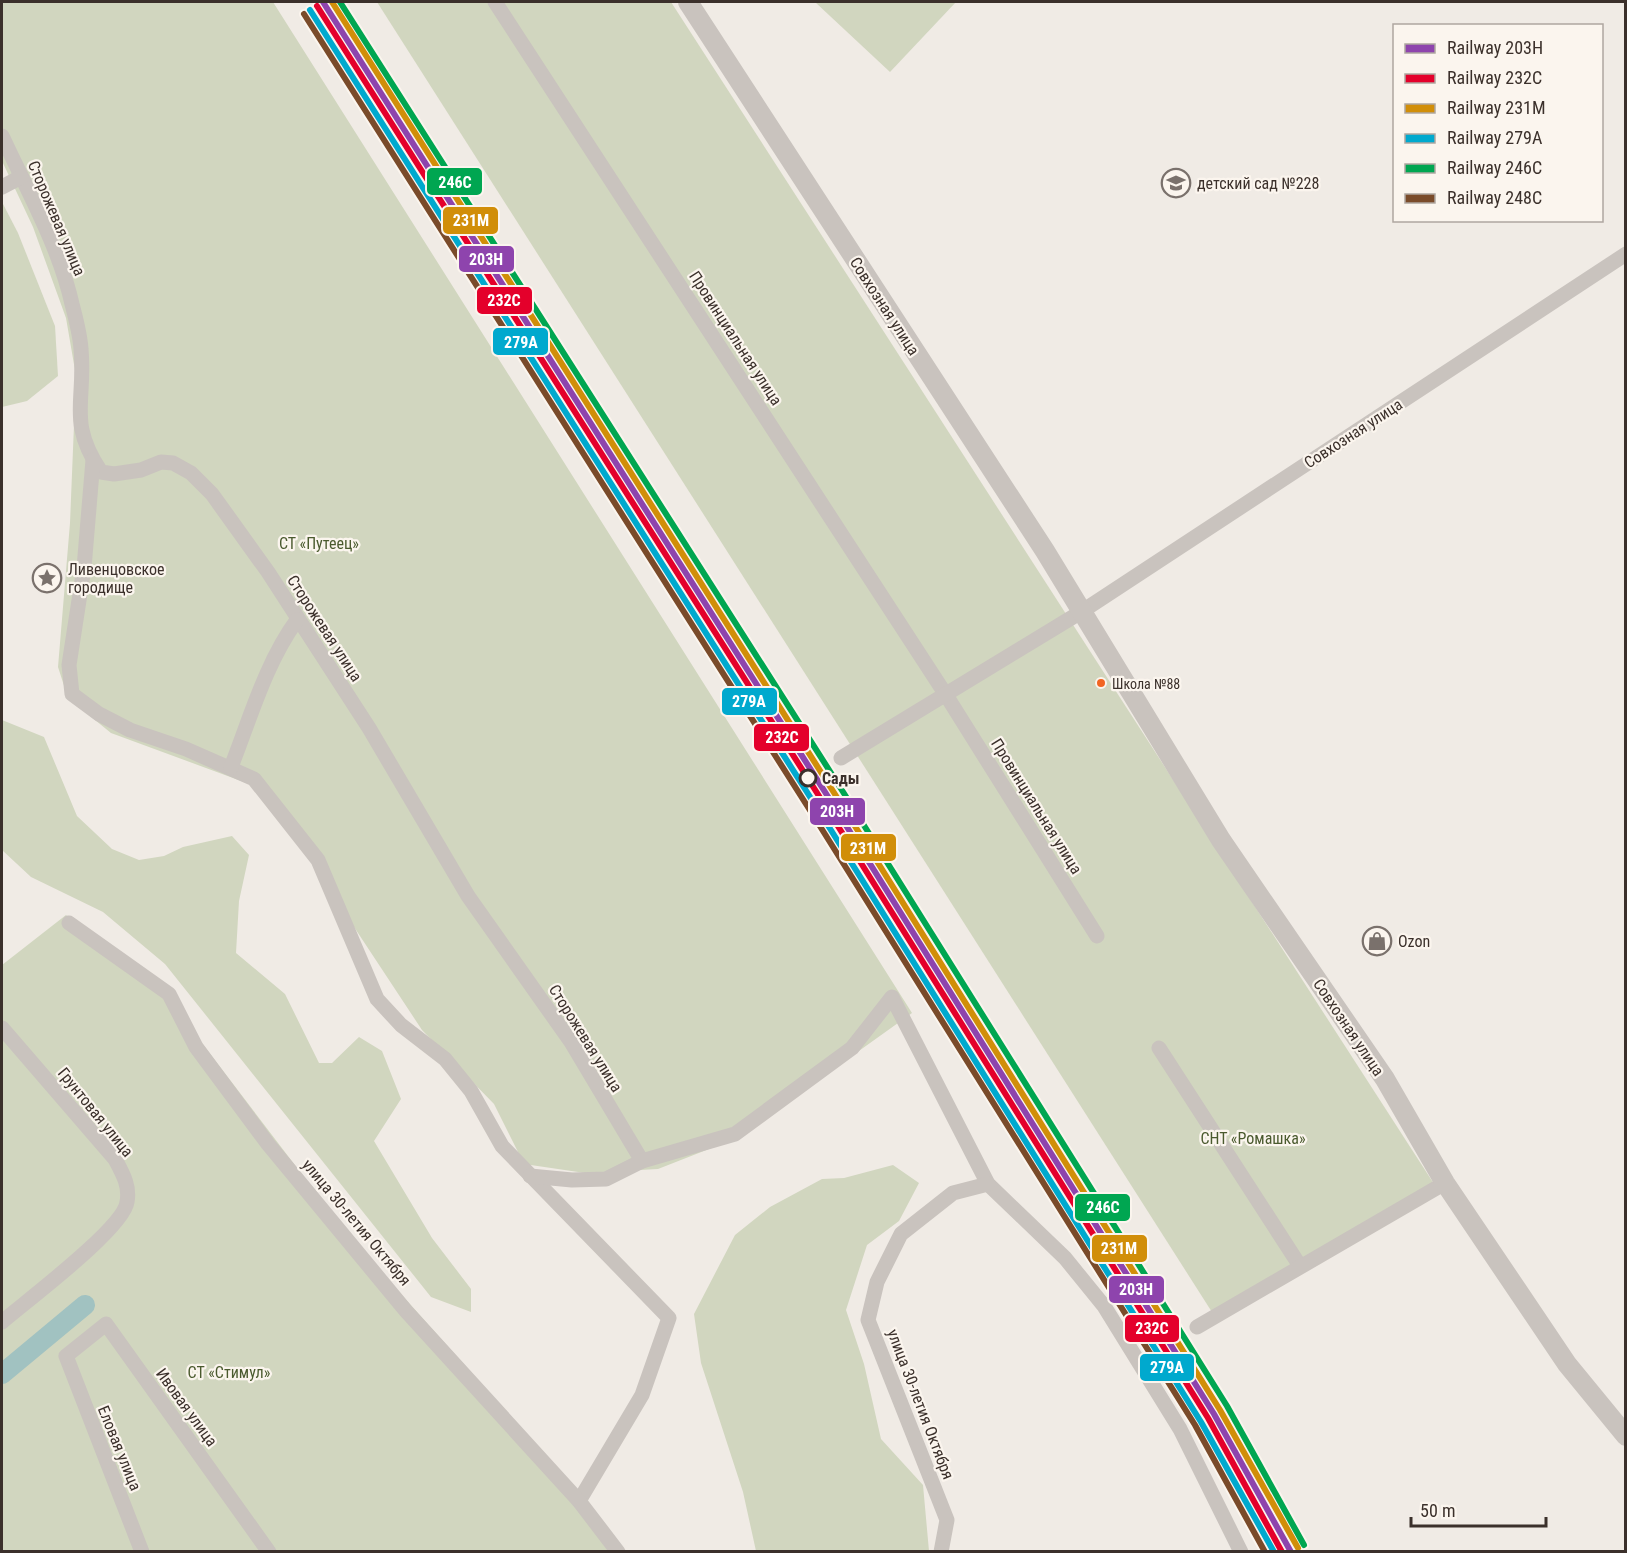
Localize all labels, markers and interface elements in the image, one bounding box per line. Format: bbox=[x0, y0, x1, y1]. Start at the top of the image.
legend bbox=[1393, 24, 1603, 222]
text: Railway 203Н bbox=[1447, 37, 1543, 58]
text: Railway 232C bbox=[1447, 67, 1542, 88]
text: Railway 231М bbox=[1447, 97, 1546, 118]
text: Railway 279А bbox=[1447, 127, 1543, 148]
text: Railway 246С bbox=[1447, 157, 1542, 178]
street label: Сторожевая улица bbox=[24, 158, 89, 279]
line badge: 246С bbox=[426, 167, 483, 196]
school or university icon: детский сад №228 bbox=[1160, 167, 1192, 199]
text: 246С bbox=[438, 173, 472, 192]
place label: детский сад №228 bbox=[1197, 174, 1319, 193]
text: Railway 248С bbox=[1447, 187, 1542, 208]
line badge: 231М bbox=[442, 206, 499, 235]
text: 231М bbox=[453, 211, 489, 230]
line badge: 203Н bbox=[458, 245, 515, 273]
text: 203Н bbox=[469, 250, 503, 269]
street label: Совхозная улица bbox=[846, 254, 923, 359]
street label: Провинциальная улица bbox=[685, 268, 786, 409]
line badge: 232C bbox=[476, 286, 533, 315]
text: 232C bbox=[487, 291, 521, 310]
line badge: 279А bbox=[492, 327, 549, 356]
text: 279А bbox=[504, 333, 538, 352]
street label: Совхозная улица bbox=[1301, 395, 1406, 472]
park label: СТ «Путеец» bbox=[279, 534, 359, 553]
place label: Ливенцовское городище bbox=[68, 560, 165, 597]
place icon: Ливенцовское городище bbox=[31, 562, 63, 594]
street label: Сторожевая улица bbox=[283, 571, 366, 685]
place label: Школа №88 bbox=[1112, 676, 1180, 692]
marker: Школа №88 bbox=[1095, 677, 1107, 689]
line badge: 279А bbox=[721, 687, 778, 716]
text: 279А bbox=[732, 692, 766, 711]
line badge: 232C bbox=[753, 723, 810, 752]
text: 232C bbox=[765, 728, 799, 747]
street label: Провинциальная улица bbox=[987, 735, 1086, 877]
marker: Сады bbox=[799, 769, 817, 787]
place label: Сады bbox=[822, 769, 859, 788]
line badge: 203Н bbox=[809, 797, 866, 826]
text: 203Н bbox=[820, 802, 854, 821]
line badge: 231М bbox=[840, 833, 897, 862]
text: 231М bbox=[850, 839, 886, 858]
shop icon: Ozon bbox=[1361, 925, 1393, 957]
place label: Ozon bbox=[1398, 932, 1430, 951]
street label: Совхозная улица bbox=[1309, 975, 1388, 1079]
street label: Сторожевая улица bbox=[545, 981, 626, 1096]
street label: Грунтовая улица bbox=[54, 1064, 137, 1161]
park label: СНТ «Ромашка» bbox=[1200, 1129, 1306, 1148]
street label: улица 30-летия Октября bbox=[298, 1155, 415, 1289]
line badge: 246С bbox=[1074, 1193, 1131, 1222]
text: 246С bbox=[1086, 1198, 1120, 1217]
line badge: 231М bbox=[1091, 1234, 1148, 1263]
text: 231М bbox=[1101, 1239, 1137, 1258]
line badge: 203Н bbox=[1108, 1275, 1165, 1304]
text: 203Н bbox=[1119, 1280, 1153, 1299]
line badge: 232C bbox=[1124, 1314, 1180, 1343]
text: 232C bbox=[1135, 1319, 1169, 1338]
street label: улица 30-летия Октября bbox=[883, 1326, 958, 1482]
line badge: 279А bbox=[1139, 1353, 1195, 1382]
text: 279А bbox=[1150, 1358, 1184, 1377]
park label: СТ «Стимул» bbox=[188, 1363, 271, 1382]
street label: Ивовая улица bbox=[152, 1365, 221, 1450]
street label: Еловая улица bbox=[94, 1403, 145, 1493]
scale bar bbox=[1411, 1490, 1546, 1528]
text: 50 m bbox=[1420, 1500, 1455, 1521]

